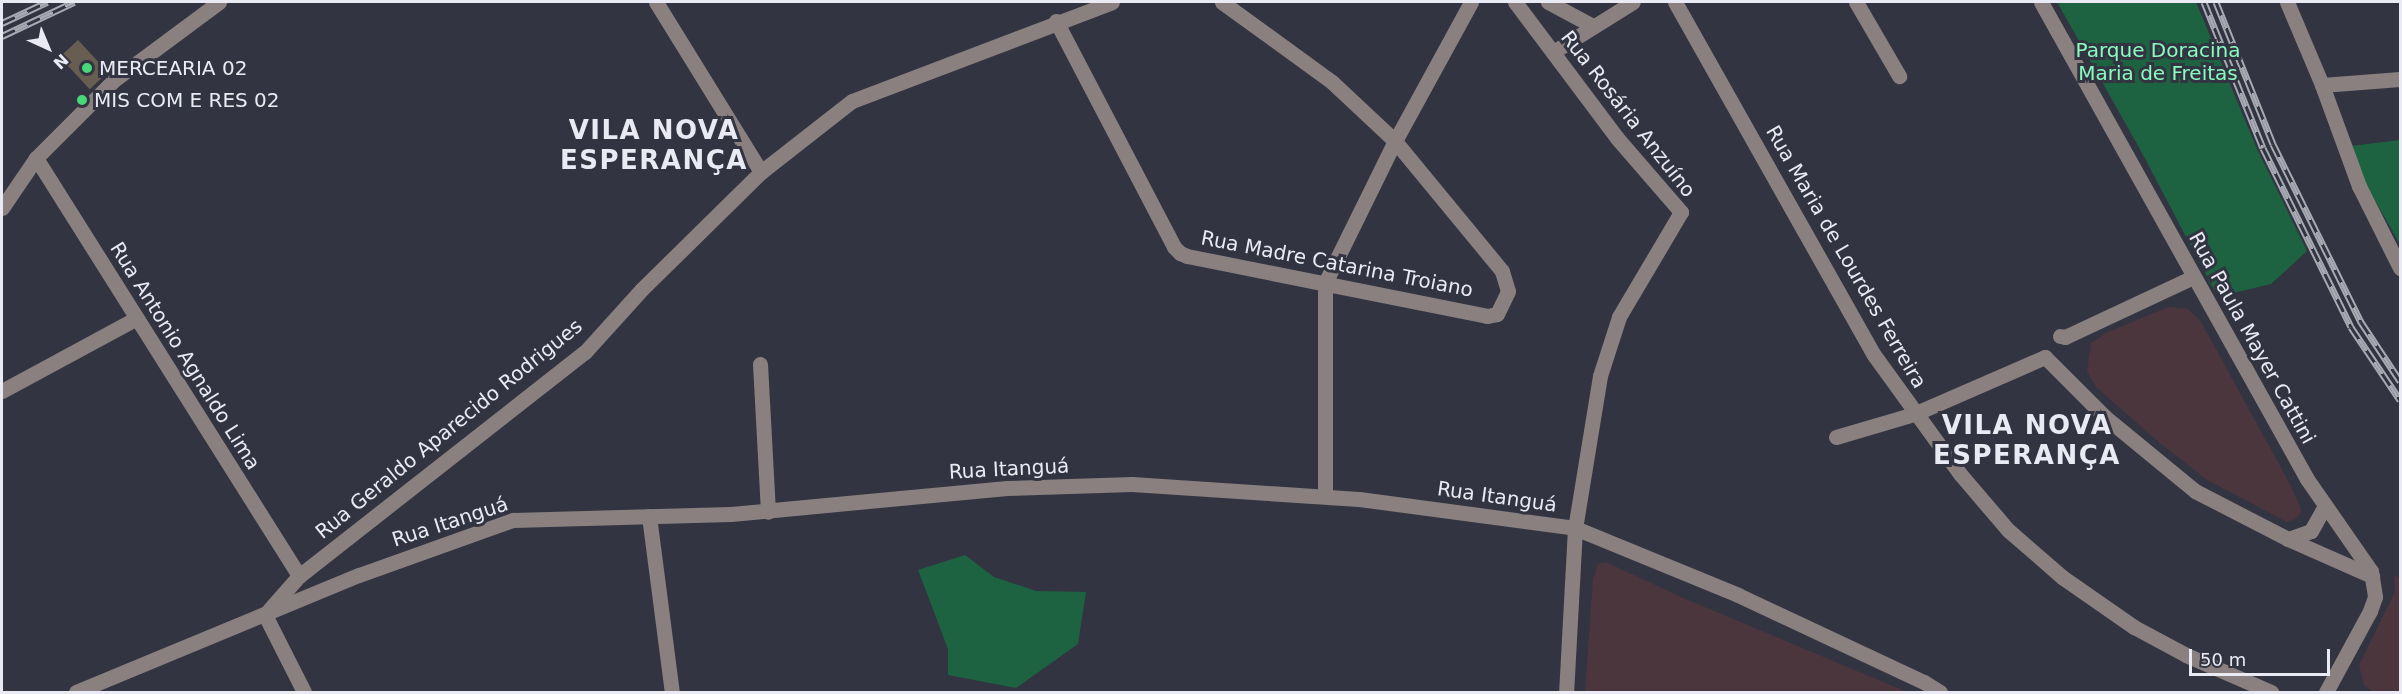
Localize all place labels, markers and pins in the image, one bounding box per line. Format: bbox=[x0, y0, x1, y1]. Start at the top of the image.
place label: MERCEARIA 02 bbox=[99, 56, 247, 80]
marker: MERCEARIA 02 bbox=[80, 61, 94, 75]
place label: MIS COM E RES 02 bbox=[94, 88, 280, 112]
marker: MIS COM E RES 02 bbox=[75, 93, 89, 107]

